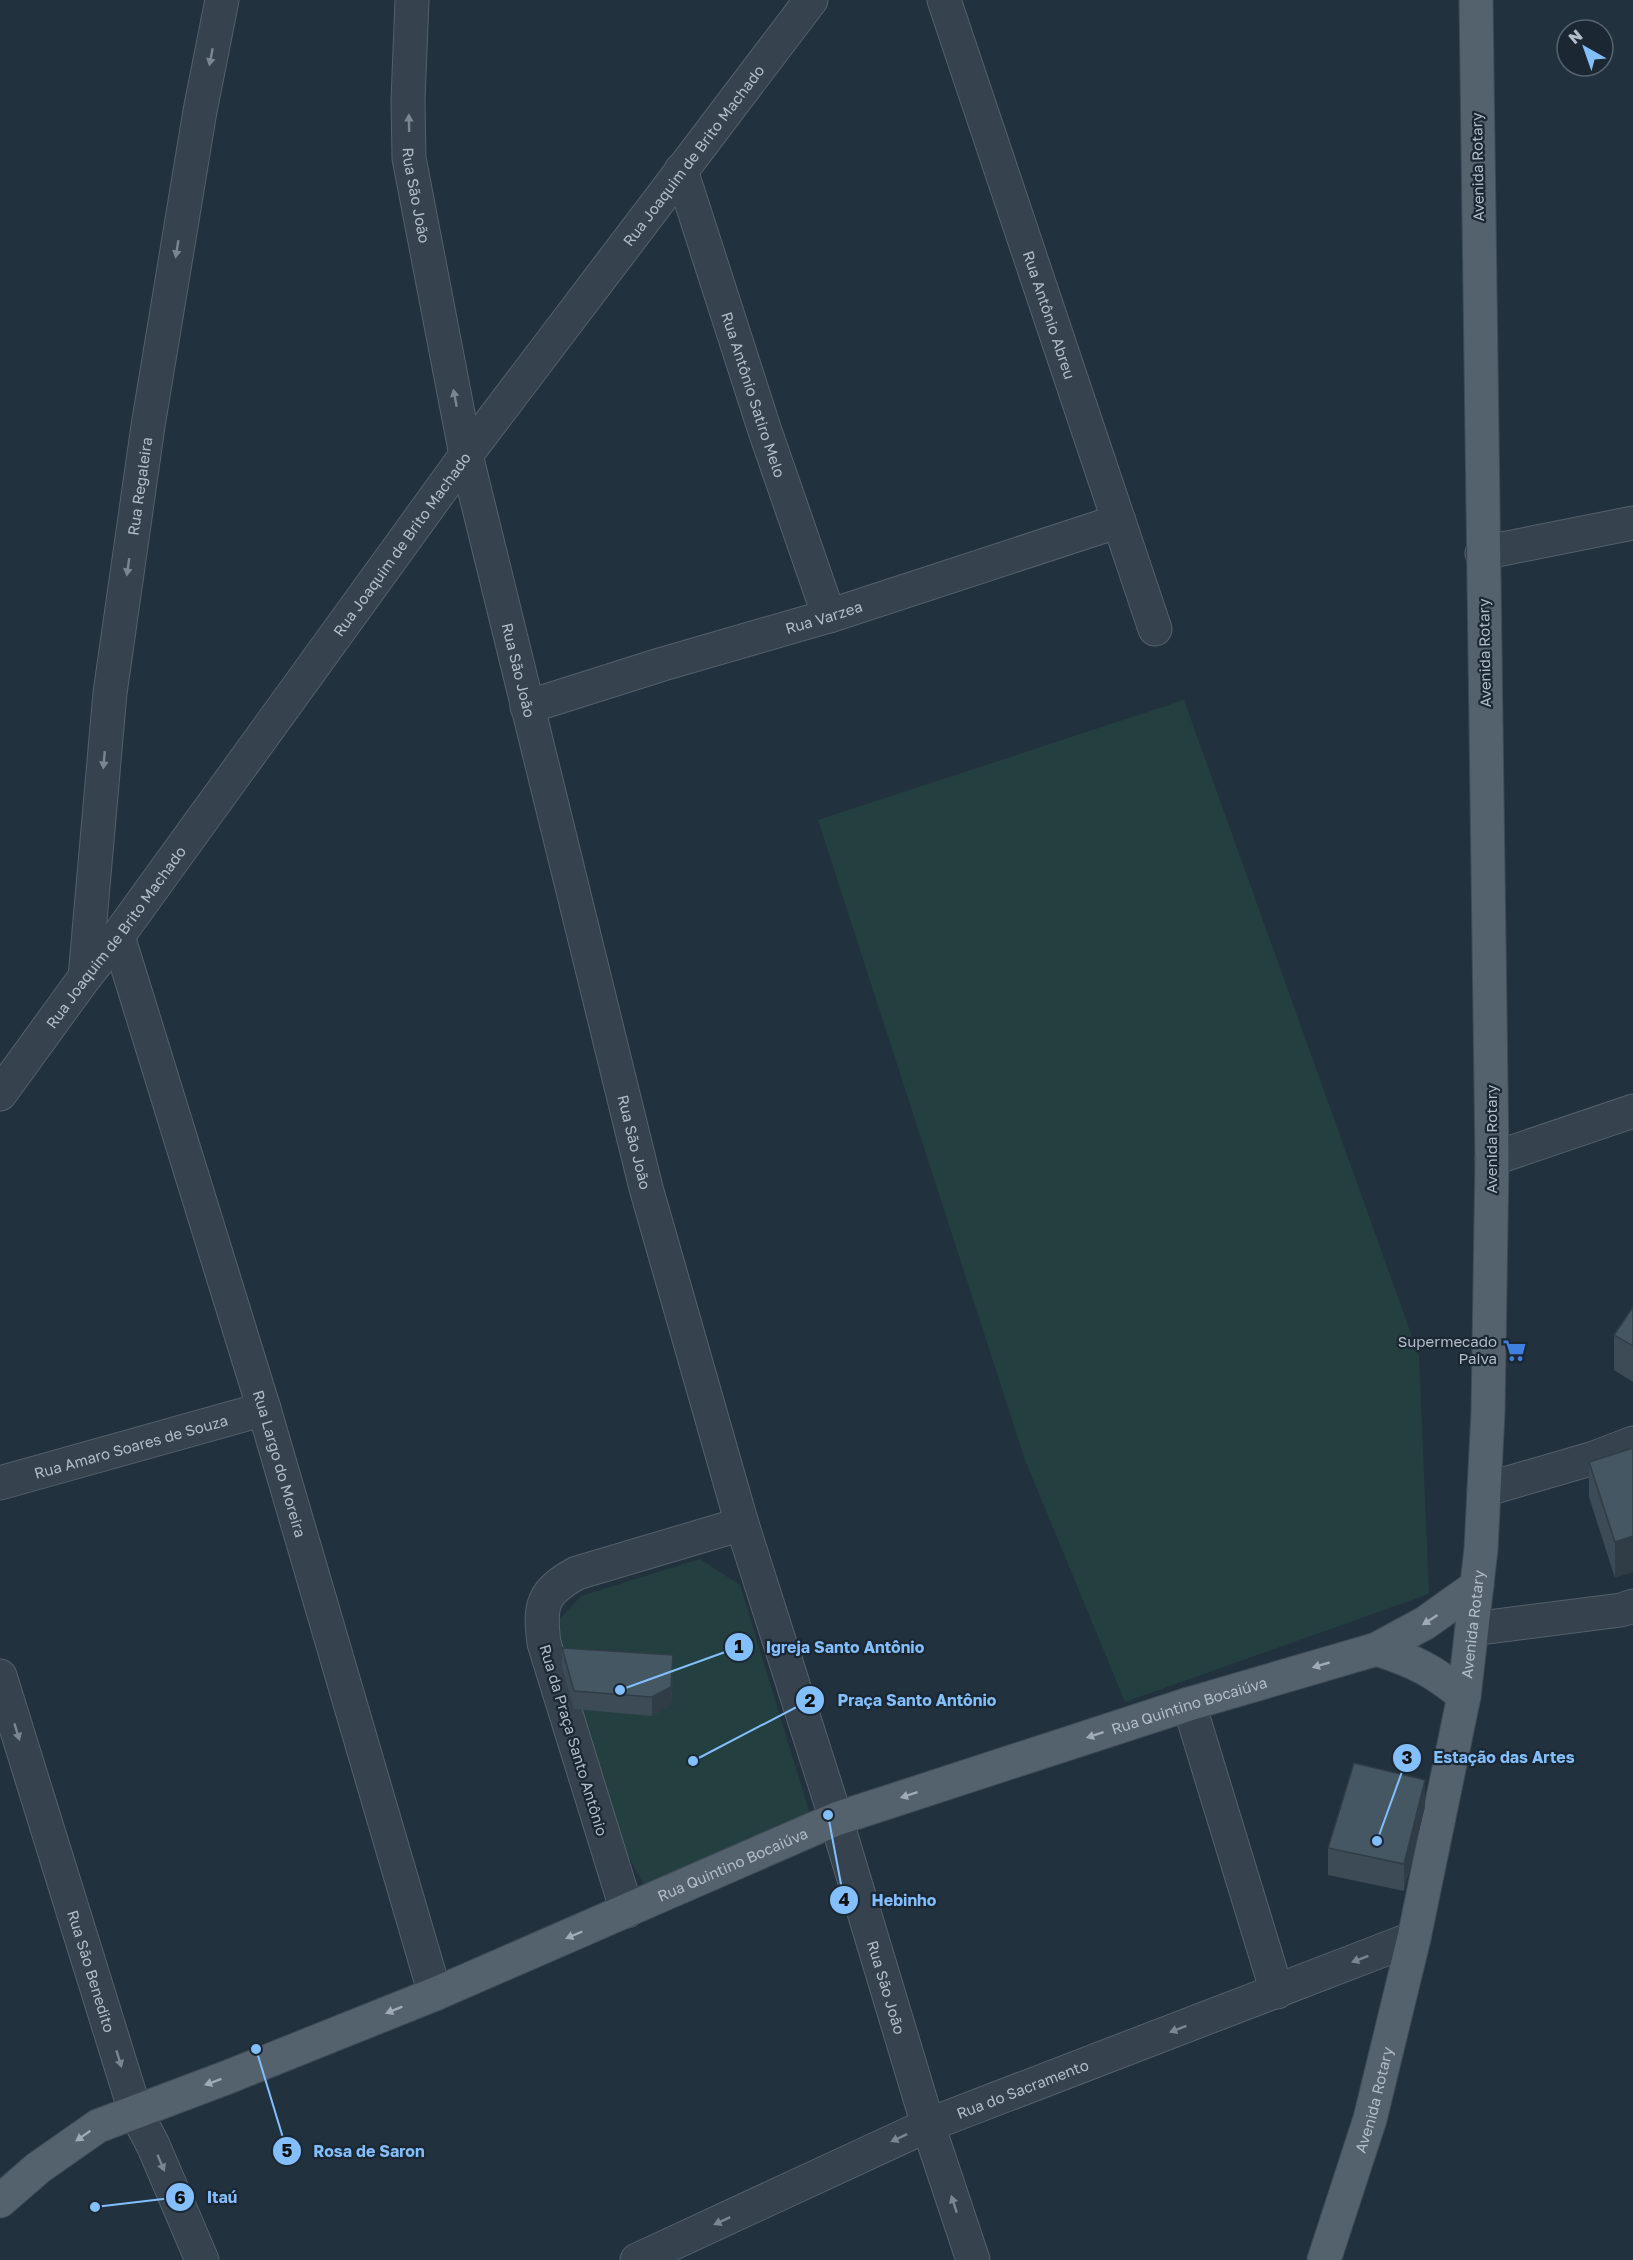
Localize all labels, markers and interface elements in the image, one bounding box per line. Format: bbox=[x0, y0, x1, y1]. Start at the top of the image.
north arrow bbox=[1555, 18, 1615, 78]
text: N bbox=[1564, 25, 1586, 48]
one-way arrow bbox=[206, 48, 215, 67]
street label: Rua Joaquim de Brito Machado bbox=[619, 61, 768, 249]
street label: Avenida Rotary bbox=[1467, 112, 1487, 222]
one-way arrow bbox=[404, 114, 414, 133]
street label: Rua São João bbox=[400, 147, 434, 245]
one-way arrow bbox=[172, 240, 181, 259]
street label: Rua Antônio Abreu bbox=[1020, 248, 1079, 381]
street label: Rua Antônio Satiro Melo bbox=[718, 309, 789, 480]
one-way arrow bbox=[450, 388, 459, 407]
street label: Rua Regaleira bbox=[124, 436, 155, 537]
street label: Rua Joaquim de Brito Machado bbox=[329, 449, 474, 639]
one-way arrow bbox=[123, 557, 132, 576]
street label: Rua Varzea bbox=[783, 597, 865, 637]
street label: Avenida Rotary bbox=[1474, 598, 1494, 708]
street label: Rua São João bbox=[499, 621, 539, 719]
one-way arrow bbox=[99, 751, 109, 770]
street label: Rua Joaquim de Brito Machado bbox=[42, 842, 189, 1032]
street label: Avenida Rotary bbox=[1482, 1084, 1500, 1193]
street label: Rua São João bbox=[614, 1093, 655, 1191]
place label: Supermecado Paiva bbox=[1398, 1332, 1497, 1367]
supermarket icon: Supermecado Paiva bbox=[1502, 1337, 1528, 1363]
street label: Rua Largo do Moreira bbox=[250, 1388, 310, 1540]
street label: Rua Amaro Soares de Souza bbox=[32, 1411, 230, 1482]
street label: Avenida Rotary bbox=[1457, 1568, 1488, 1679]
one-way arrow bbox=[1421, 1615, 1438, 1626]
callout: Igreja Santo Antônio bbox=[724, 1630, 937, 1664]
text: 1 bbox=[734, 1635, 744, 1657]
text: Igreja Santo Antônio bbox=[766, 1637, 925, 1657]
street label: Rua da Praça Santo Antônio bbox=[536, 1642, 612, 1838]
one-way arrow bbox=[1312, 1661, 1330, 1670]
street label: Rua Quintino Bocaiúva bbox=[1109, 1673, 1269, 1738]
callout: Praça Santo Antônio bbox=[795, 1683, 1008, 1717]
text: 2 bbox=[805, 1689, 816, 1711]
text: Praça Santo Antônio bbox=[838, 1690, 997, 1710]
one-way arrow bbox=[13, 1723, 23, 1741]
one-way arrow bbox=[1086, 1730, 1104, 1740]
callout: Estação das Artes bbox=[1392, 1741, 1587, 1775]
text: 3 bbox=[1402, 1746, 1413, 1768]
text: Estação das Artes bbox=[1433, 1747, 1575, 1767]
one-way arrow bbox=[900, 1791, 918, 1800]
street label: Rua Quintino Bocaiúva bbox=[655, 1824, 810, 1905]
callout: Hebinho bbox=[829, 1883, 948, 1917]
text: 4 bbox=[838, 1888, 850, 1910]
text: Hebinho bbox=[872, 1890, 937, 1910]
street label: Rua São Benedito bbox=[64, 1908, 119, 2034]
one-way arrow bbox=[565, 1930, 582, 1939]
street label: Rua São João bbox=[864, 1938, 909, 2036]
one-way arrow bbox=[1351, 1955, 1369, 1964]
one-way arrow bbox=[385, 2006, 403, 2015]
one-way arrow bbox=[1169, 2025, 1187, 2035]
street label: Avenida Rotary bbox=[1351, 2044, 1396, 2155]
one-way arrow bbox=[115, 2050, 124, 2068]
street label: Rua do Sacramento bbox=[954, 2055, 1091, 2122]
one-way arrow bbox=[204, 2078, 222, 2088]
one-way arrow bbox=[75, 2130, 91, 2141]
callout: Rosa de Saron bbox=[272, 2134, 437, 2168]
one-way arrow bbox=[890, 2134, 907, 2143]
text: 5 bbox=[282, 2139, 293, 2161]
text: Rosa de Saron bbox=[313, 2141, 425, 2161]
one-way arrow bbox=[156, 2155, 165, 2172]
callout: Itaú bbox=[165, 2180, 250, 2214]
text: 6 bbox=[174, 2186, 186, 2208]
text: Itaú bbox=[207, 2187, 237, 2207]
one-way arrow bbox=[949, 2195, 959, 2213]
one-way arrow bbox=[713, 2216, 730, 2225]

